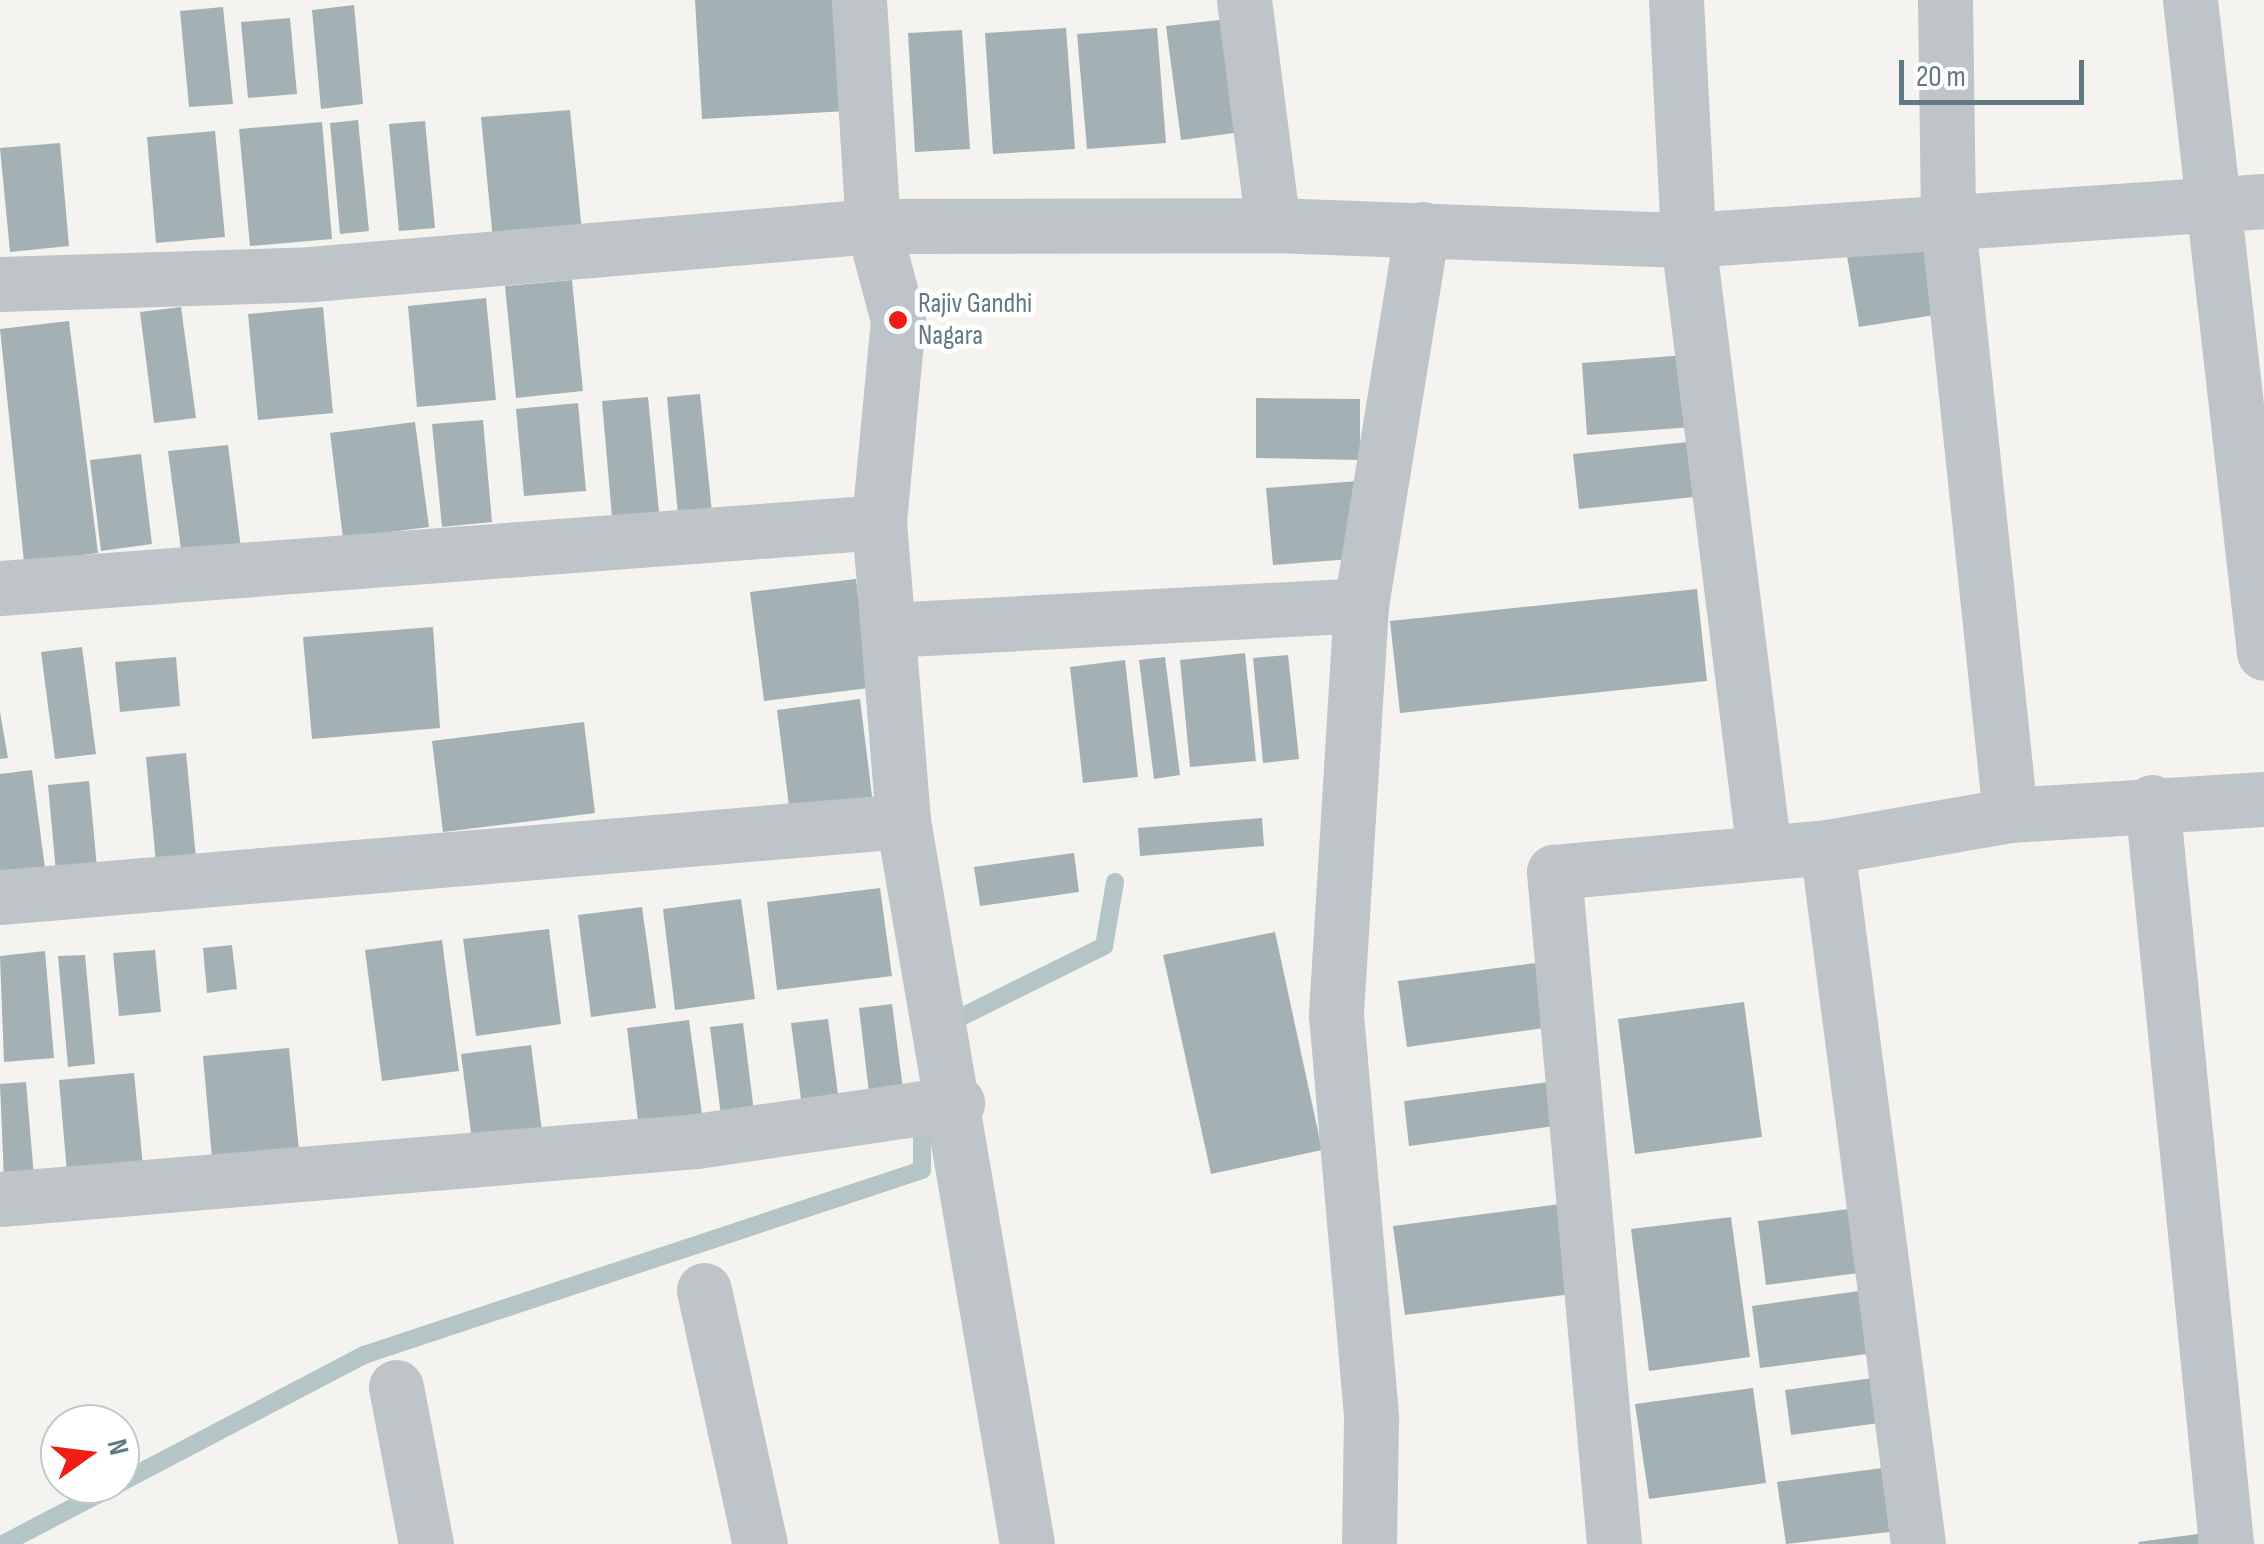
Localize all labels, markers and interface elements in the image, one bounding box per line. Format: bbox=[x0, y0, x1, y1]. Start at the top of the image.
scale bar bbox=[1904, 40, 2089, 102]
text: 20 m bbox=[1916, 59, 1966, 95]
place label: Rajiv Gandhi Nagara bbox=[918, 287, 1032, 353]
marker: Rajiv Gandhi Nagara bbox=[887, 309, 909, 331]
north arrow bbox=[40, 1404, 140, 1504]
text: N bbox=[100, 1436, 135, 1458]

